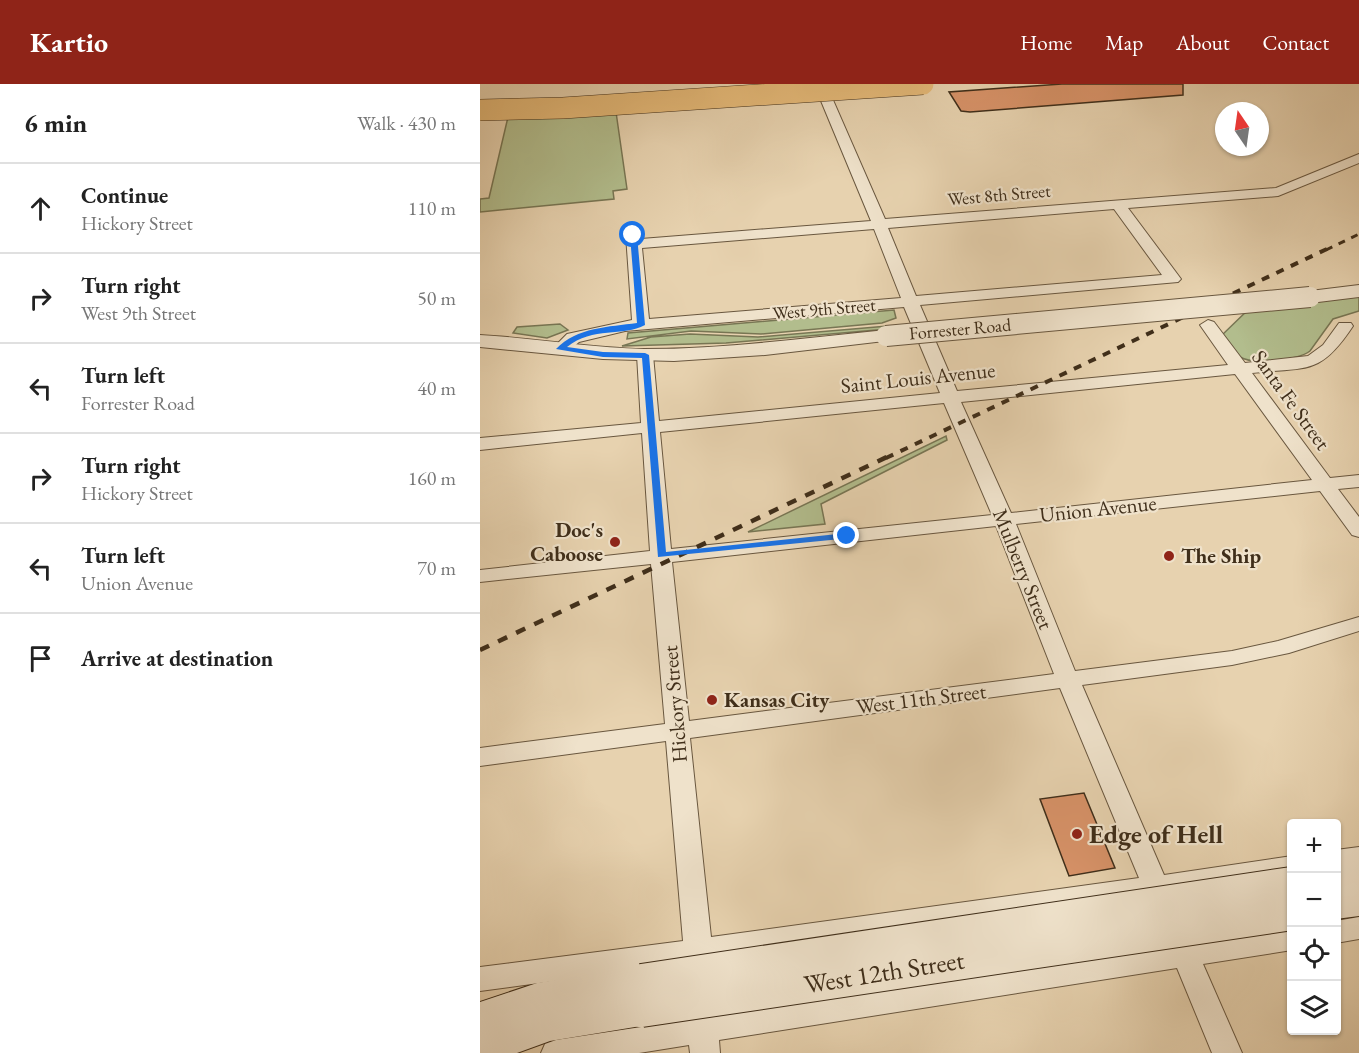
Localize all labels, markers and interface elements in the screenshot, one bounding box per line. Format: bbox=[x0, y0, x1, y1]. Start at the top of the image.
text: Kartio bbox=[30, 24, 108, 60]
text: Home bbox=[1020, 29, 1072, 56]
text: Map bbox=[1105, 29, 1143, 56]
text: About bbox=[1176, 29, 1229, 56]
text: Contact bbox=[1262, 29, 1329, 56]
north arrow bbox=[1215, 102, 1269, 156]
text: 6 min bbox=[24, 106, 87, 140]
text: Walk · 430 m bbox=[357, 110, 456, 136]
street label: West 8th Street bbox=[946, 179, 1052, 210]
text: Continue bbox=[81, 181, 168, 210]
icon: ahead bbox=[24, 192, 57, 225]
text: 110 m bbox=[408, 195, 456, 221]
text: Hickory Street bbox=[81, 210, 193, 236]
route start bbox=[619, 221, 645, 247]
text: Turn right bbox=[81, 271, 180, 300]
icon: right bbox=[24, 282, 57, 315]
text: 50 m bbox=[417, 285, 456, 311]
street label: West 9th Street bbox=[771, 293, 877, 324]
text: West 9th Street bbox=[81, 300, 196, 326]
street label: Forrester Road bbox=[908, 313, 1013, 344]
street label: Santa Fe Street bbox=[1246, 344, 1337, 455]
street label: Saint Louis Avenue bbox=[839, 356, 997, 399]
text: Turn left bbox=[81, 361, 165, 390]
icon: left bbox=[24, 372, 57, 405]
text: 40 m bbox=[417, 375, 456, 401]
text: Forrester Road bbox=[81, 390, 195, 416]
text: Turn right bbox=[81, 451, 180, 480]
icon: right bbox=[24, 462, 57, 495]
text: 160 m bbox=[408, 465, 456, 491]
text: Hickory Street bbox=[81, 480, 193, 506]
street label: Union Avenue bbox=[1038, 489, 1158, 528]
street label: Mulberry Street bbox=[987, 505, 1060, 633]
place label: Doc's Caboose bbox=[530, 516, 603, 567]
route end bbox=[833, 522, 859, 548]
marker: Doc's Caboose bbox=[608, 535, 622, 549]
text: Turn left bbox=[81, 541, 165, 570]
place label: The Ship bbox=[1181, 542, 1261, 569]
marker: The Ship bbox=[1162, 549, 1176, 563]
icon: left bbox=[24, 552, 57, 585]
text: 70 m bbox=[417, 555, 456, 581]
text: Union Avenue bbox=[81, 570, 193, 596]
icon: arrive bbox=[24, 642, 57, 675]
text: Arrive at destination bbox=[81, 644, 273, 673]
street label: Hickory Street bbox=[656, 644, 693, 764]
street label: West 11th Street bbox=[854, 677, 988, 720]
place label: Kansas City bbox=[724, 686, 830, 713]
marker: Kansas City bbox=[705, 693, 719, 707]
place label: Edge of Hell bbox=[1089, 817, 1223, 851]
map controls bbox=[1287, 819, 1341, 1035]
button: + bbox=[1287, 819, 1341, 873]
marker: Edge of Hell bbox=[1070, 827, 1084, 841]
button: − bbox=[1287, 873, 1341, 927]
button: locate bbox=[1287, 927, 1341, 981]
street label: West 12th Street bbox=[801, 943, 967, 1001]
button: layers bbox=[1287, 981, 1341, 1035]

